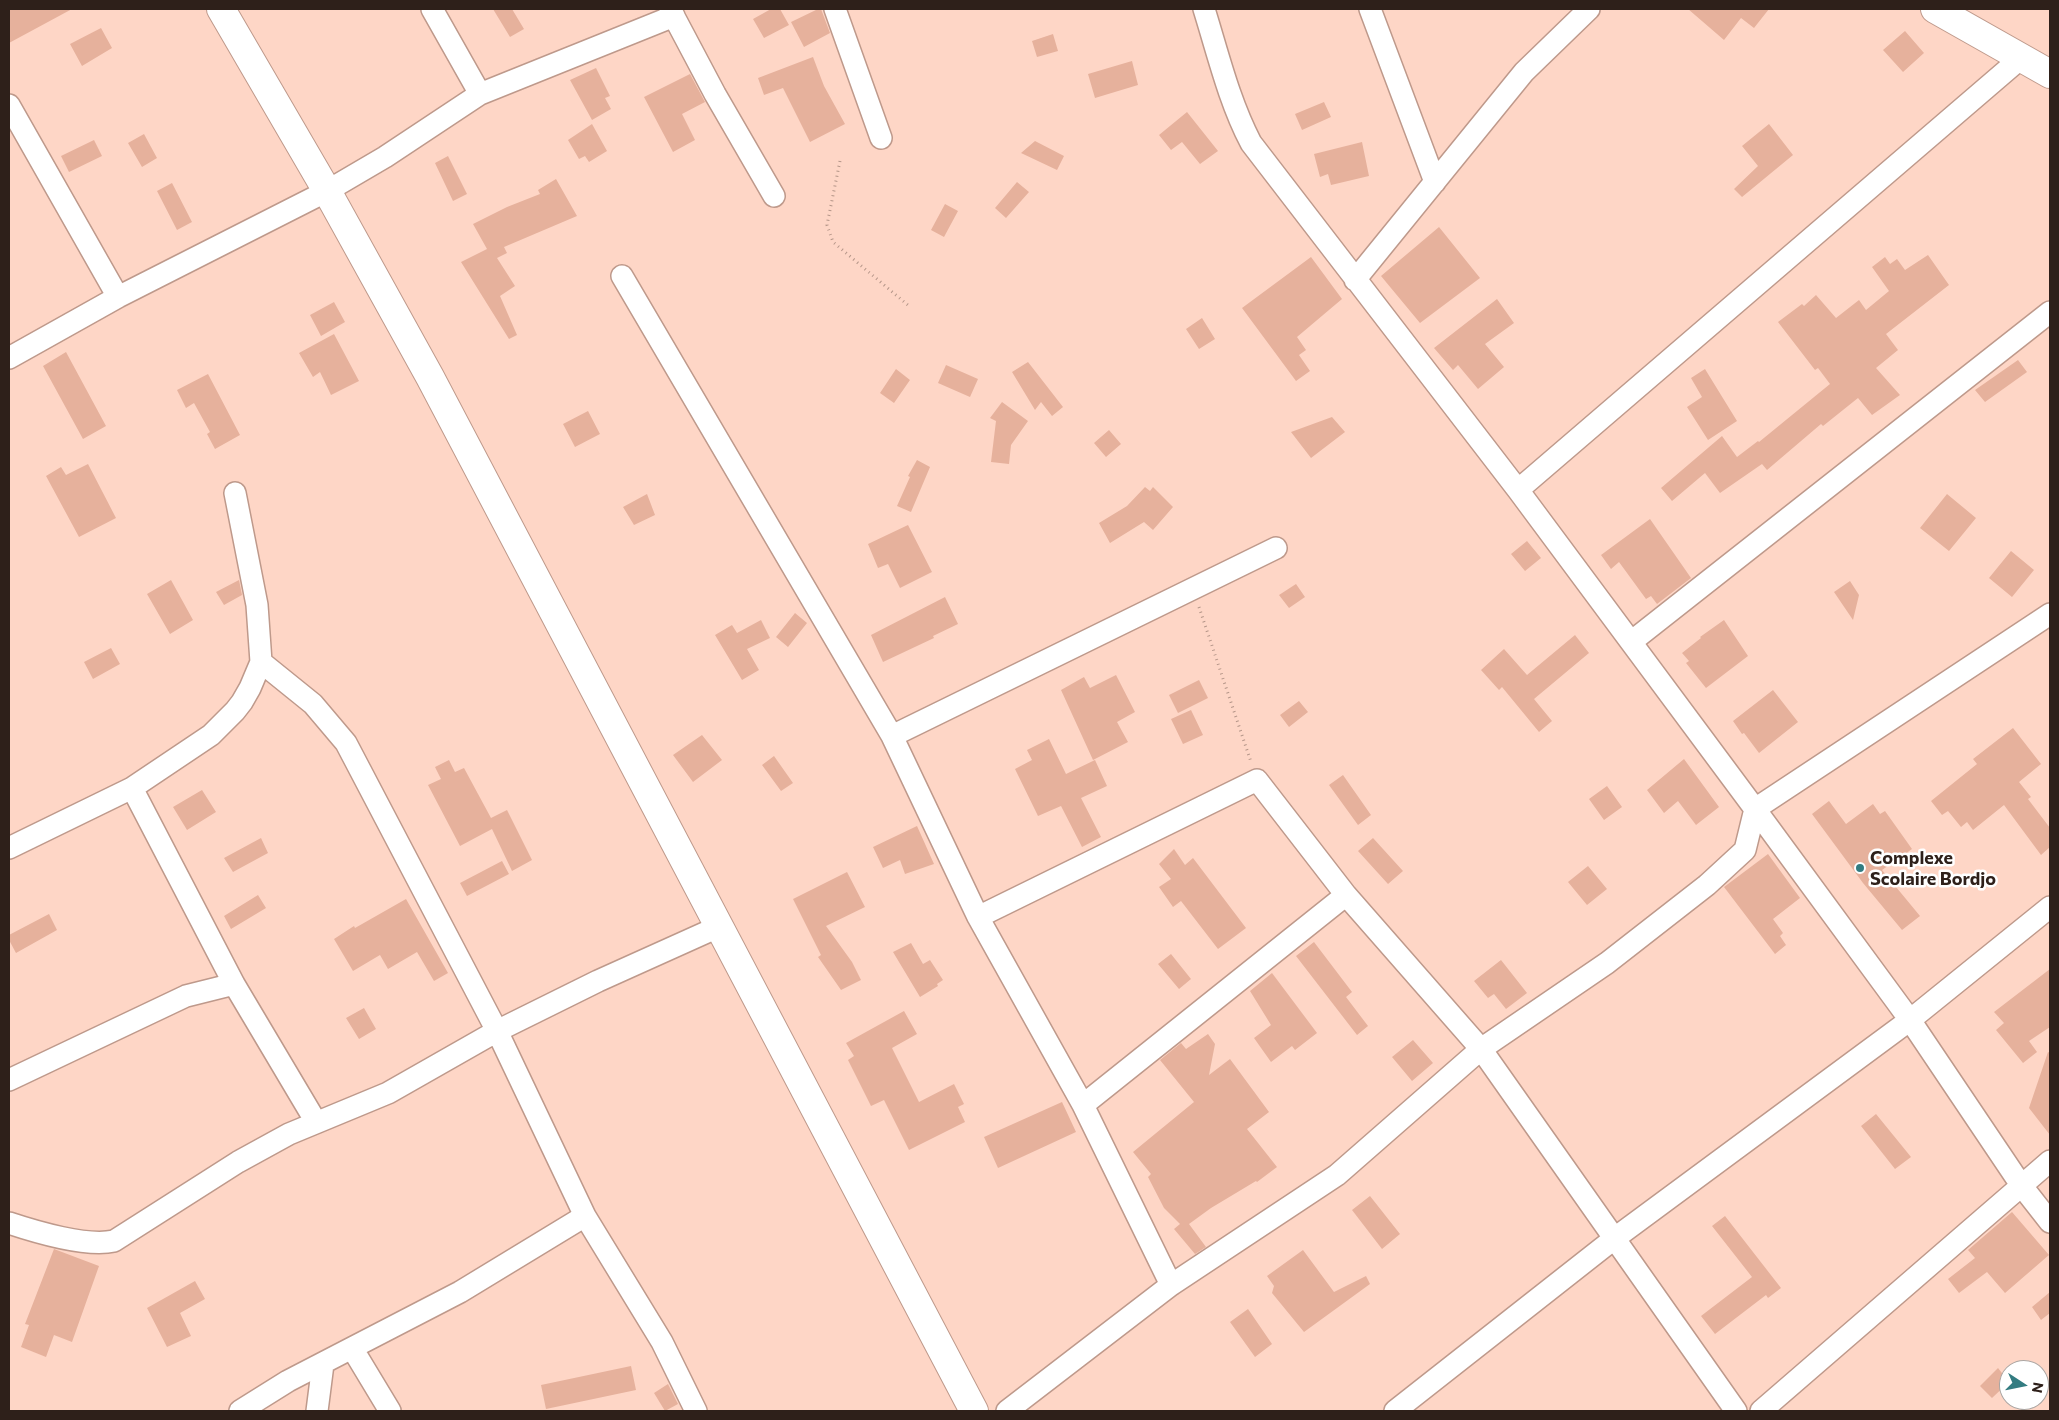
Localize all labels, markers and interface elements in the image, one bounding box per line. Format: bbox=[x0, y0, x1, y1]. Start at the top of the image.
place label: Complexe Scolaire Bordjo bbox=[1870, 847, 1996, 890]
marker: Complexe Scolaire Bordjo bbox=[1854, 862, 1866, 874]
north arrow bbox=[1999, 1360, 2049, 1410]
text: N bbox=[2029, 1381, 2048, 1395]

